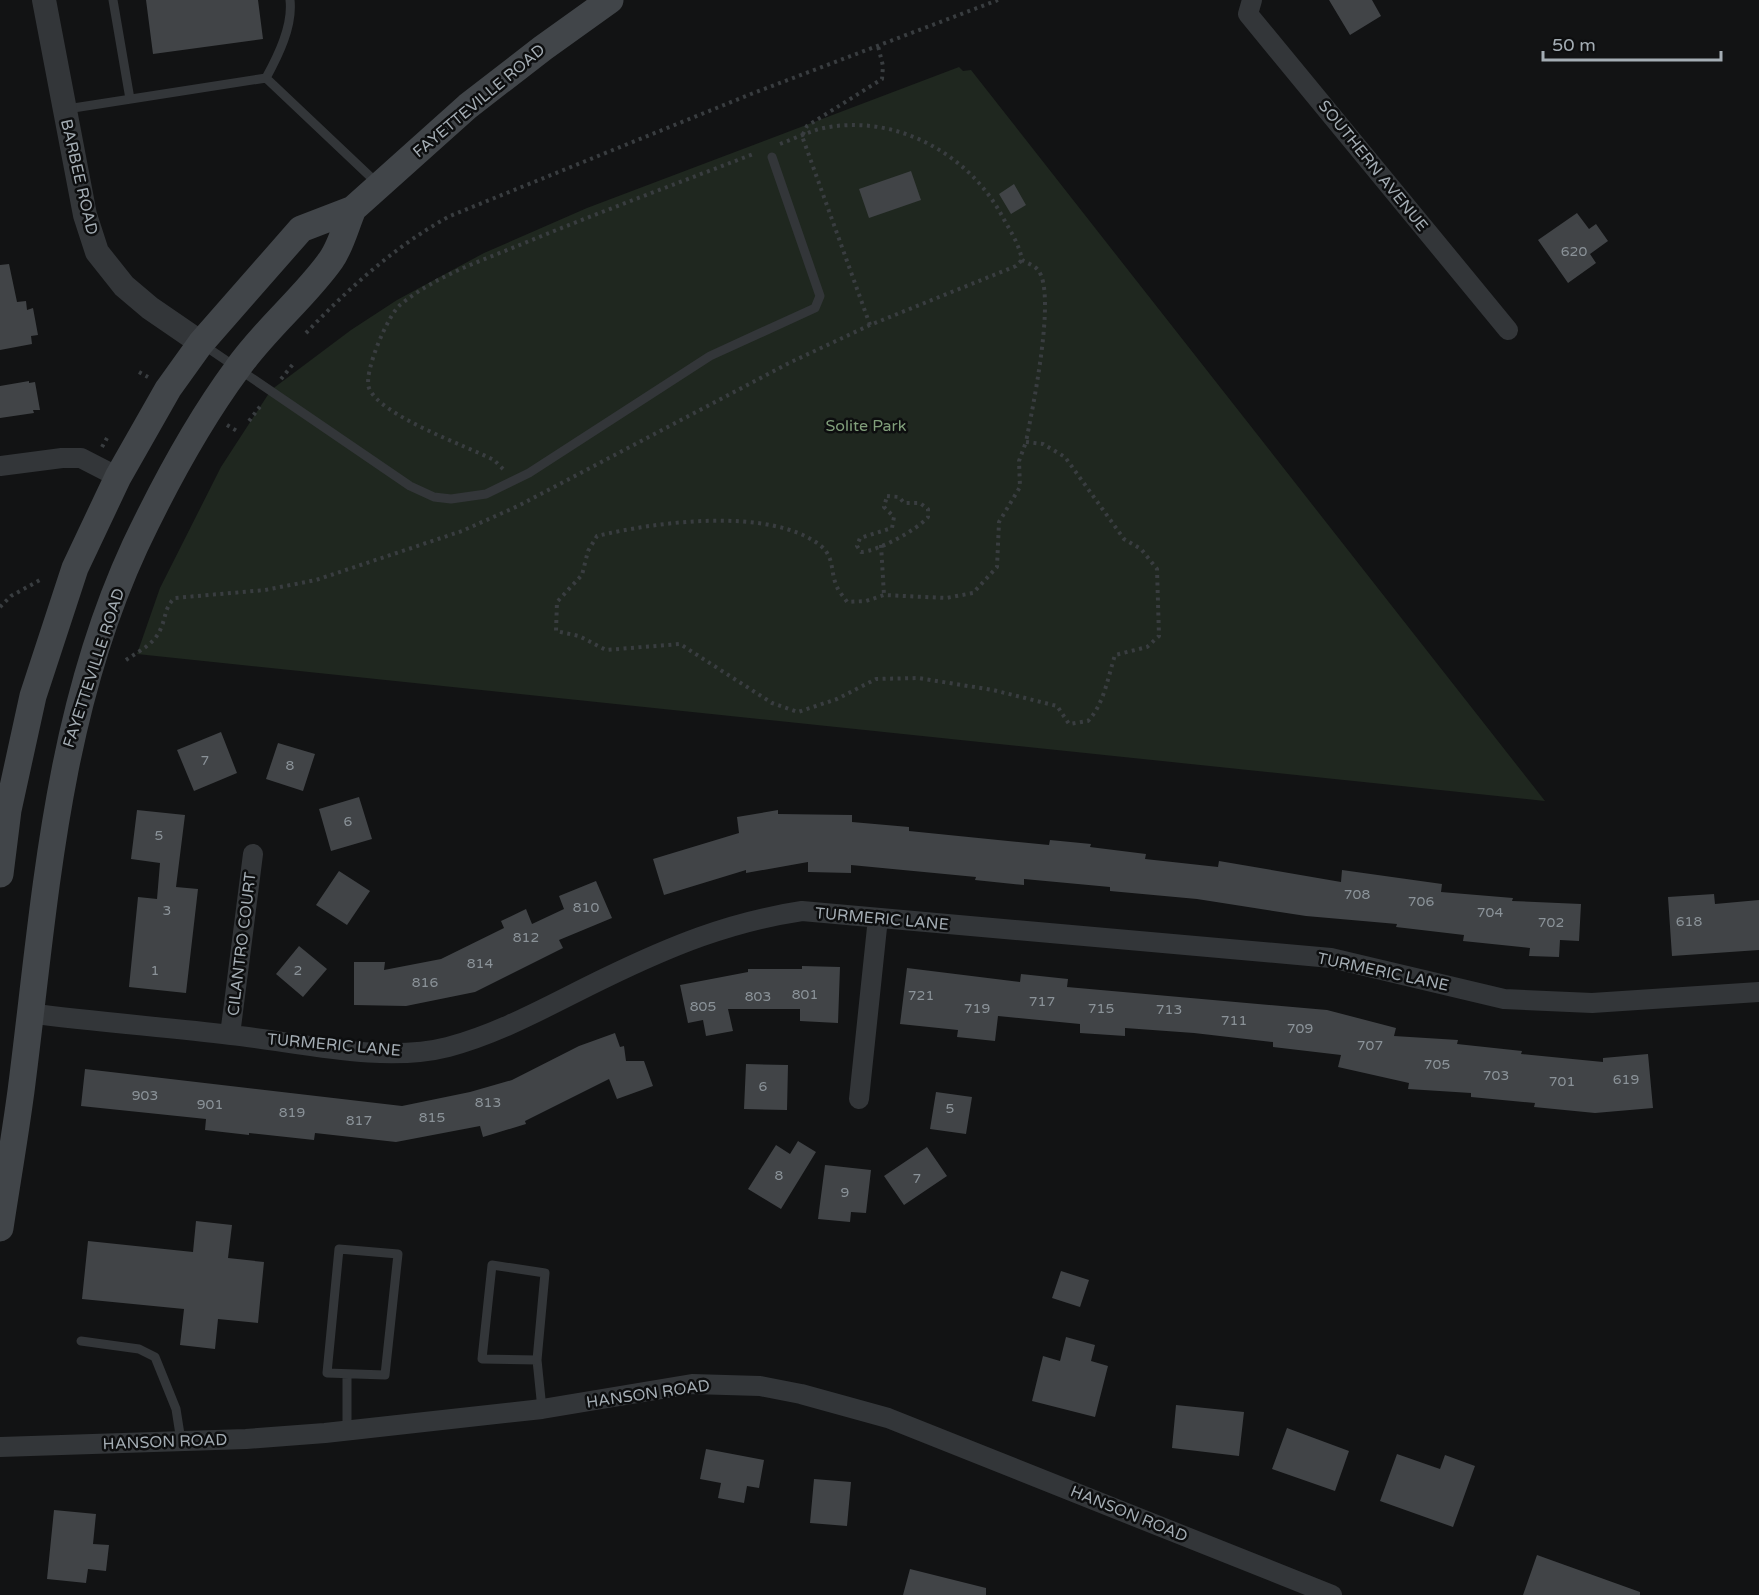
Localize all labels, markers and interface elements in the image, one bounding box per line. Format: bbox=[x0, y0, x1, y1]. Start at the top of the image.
scale bar bbox=[1543, 24, 1722, 62]
text: 50 m bbox=[1552, 34, 1596, 56]
street label: FAYETTEVILLE ROAD bbox=[409, 40, 549, 162]
street label: SOUTHERN AVENUE bbox=[1314, 96, 1432, 236]
street label: BARBEE ROAD bbox=[56, 117, 102, 237]
house number: 620 bbox=[1561, 243, 1587, 260]
park label: Solite Park bbox=[826, 416, 907, 436]
street label: FAYETTEVILLE ROAD bbox=[59, 586, 129, 750]
house number: 7 bbox=[201, 752, 209, 769]
house number: 8 bbox=[286, 757, 295, 774]
house number: 6 bbox=[344, 813, 353, 830]
house number: 5 bbox=[155, 827, 163, 844]
street label: CILANTRO COURT bbox=[223, 871, 261, 1017]
house number: 708 bbox=[1344, 886, 1370, 903]
house number: 706 bbox=[1408, 893, 1434, 910]
house number: 810 bbox=[573, 899, 599, 916]
house number: 3 bbox=[163, 902, 171, 919]
street label: TURMERIC LANE bbox=[814, 903, 950, 935]
house number: 704 bbox=[1477, 904, 1503, 921]
house number: 618 bbox=[1676, 913, 1702, 930]
house number: 702 bbox=[1538, 914, 1564, 931]
house number: 812 bbox=[513, 929, 539, 946]
street label: TURMERIC LANE bbox=[1315, 948, 1451, 996]
house number: 814 bbox=[467, 955, 493, 972]
house number: 1 bbox=[151, 962, 159, 979]
house number: 2 bbox=[294, 962, 302, 979]
house number: 816 bbox=[412, 974, 438, 991]
house number: 801 bbox=[792, 986, 818, 1003]
house number: 721 bbox=[908, 987, 934, 1004]
house number: 803 bbox=[745, 988, 771, 1005]
house number: 717 bbox=[1029, 993, 1055, 1010]
house number: 805 bbox=[690, 998, 716, 1015]
house number: 719 bbox=[964, 1000, 990, 1017]
house number: 715 bbox=[1088, 1000, 1114, 1017]
house number: 713 bbox=[1156, 1001, 1182, 1018]
house number: 711 bbox=[1221, 1012, 1247, 1029]
house number: 709 bbox=[1287, 1020, 1313, 1037]
street label: TURMERIC LANE bbox=[266, 1029, 402, 1061]
house number: 707 bbox=[1357, 1037, 1383, 1054]
house number: 705 bbox=[1424, 1056, 1450, 1073]
house number: 703 bbox=[1483, 1067, 1509, 1084]
house number: 619 bbox=[1613, 1071, 1639, 1088]
house number: 701 bbox=[1549, 1073, 1575, 1090]
house number: 6 bbox=[759, 1078, 768, 1095]
house number: 903 bbox=[132, 1087, 158, 1104]
house number: 813 bbox=[475, 1094, 501, 1111]
house number: 901 bbox=[197, 1096, 223, 1113]
house number: 5 bbox=[946, 1100, 954, 1117]
house number: 819 bbox=[279, 1104, 305, 1121]
house number: 815 bbox=[419, 1109, 445, 1126]
house number: 817 bbox=[346, 1112, 372, 1129]
house number: 8 bbox=[775, 1167, 784, 1184]
house number: 7 bbox=[913, 1170, 921, 1187]
house number: 9 bbox=[841, 1184, 849, 1201]
street label: HANSON ROAD bbox=[585, 1375, 711, 1413]
street label: HANSON ROAD bbox=[102, 1430, 228, 1454]
street label: HANSON ROAD bbox=[1067, 1481, 1191, 1547]

